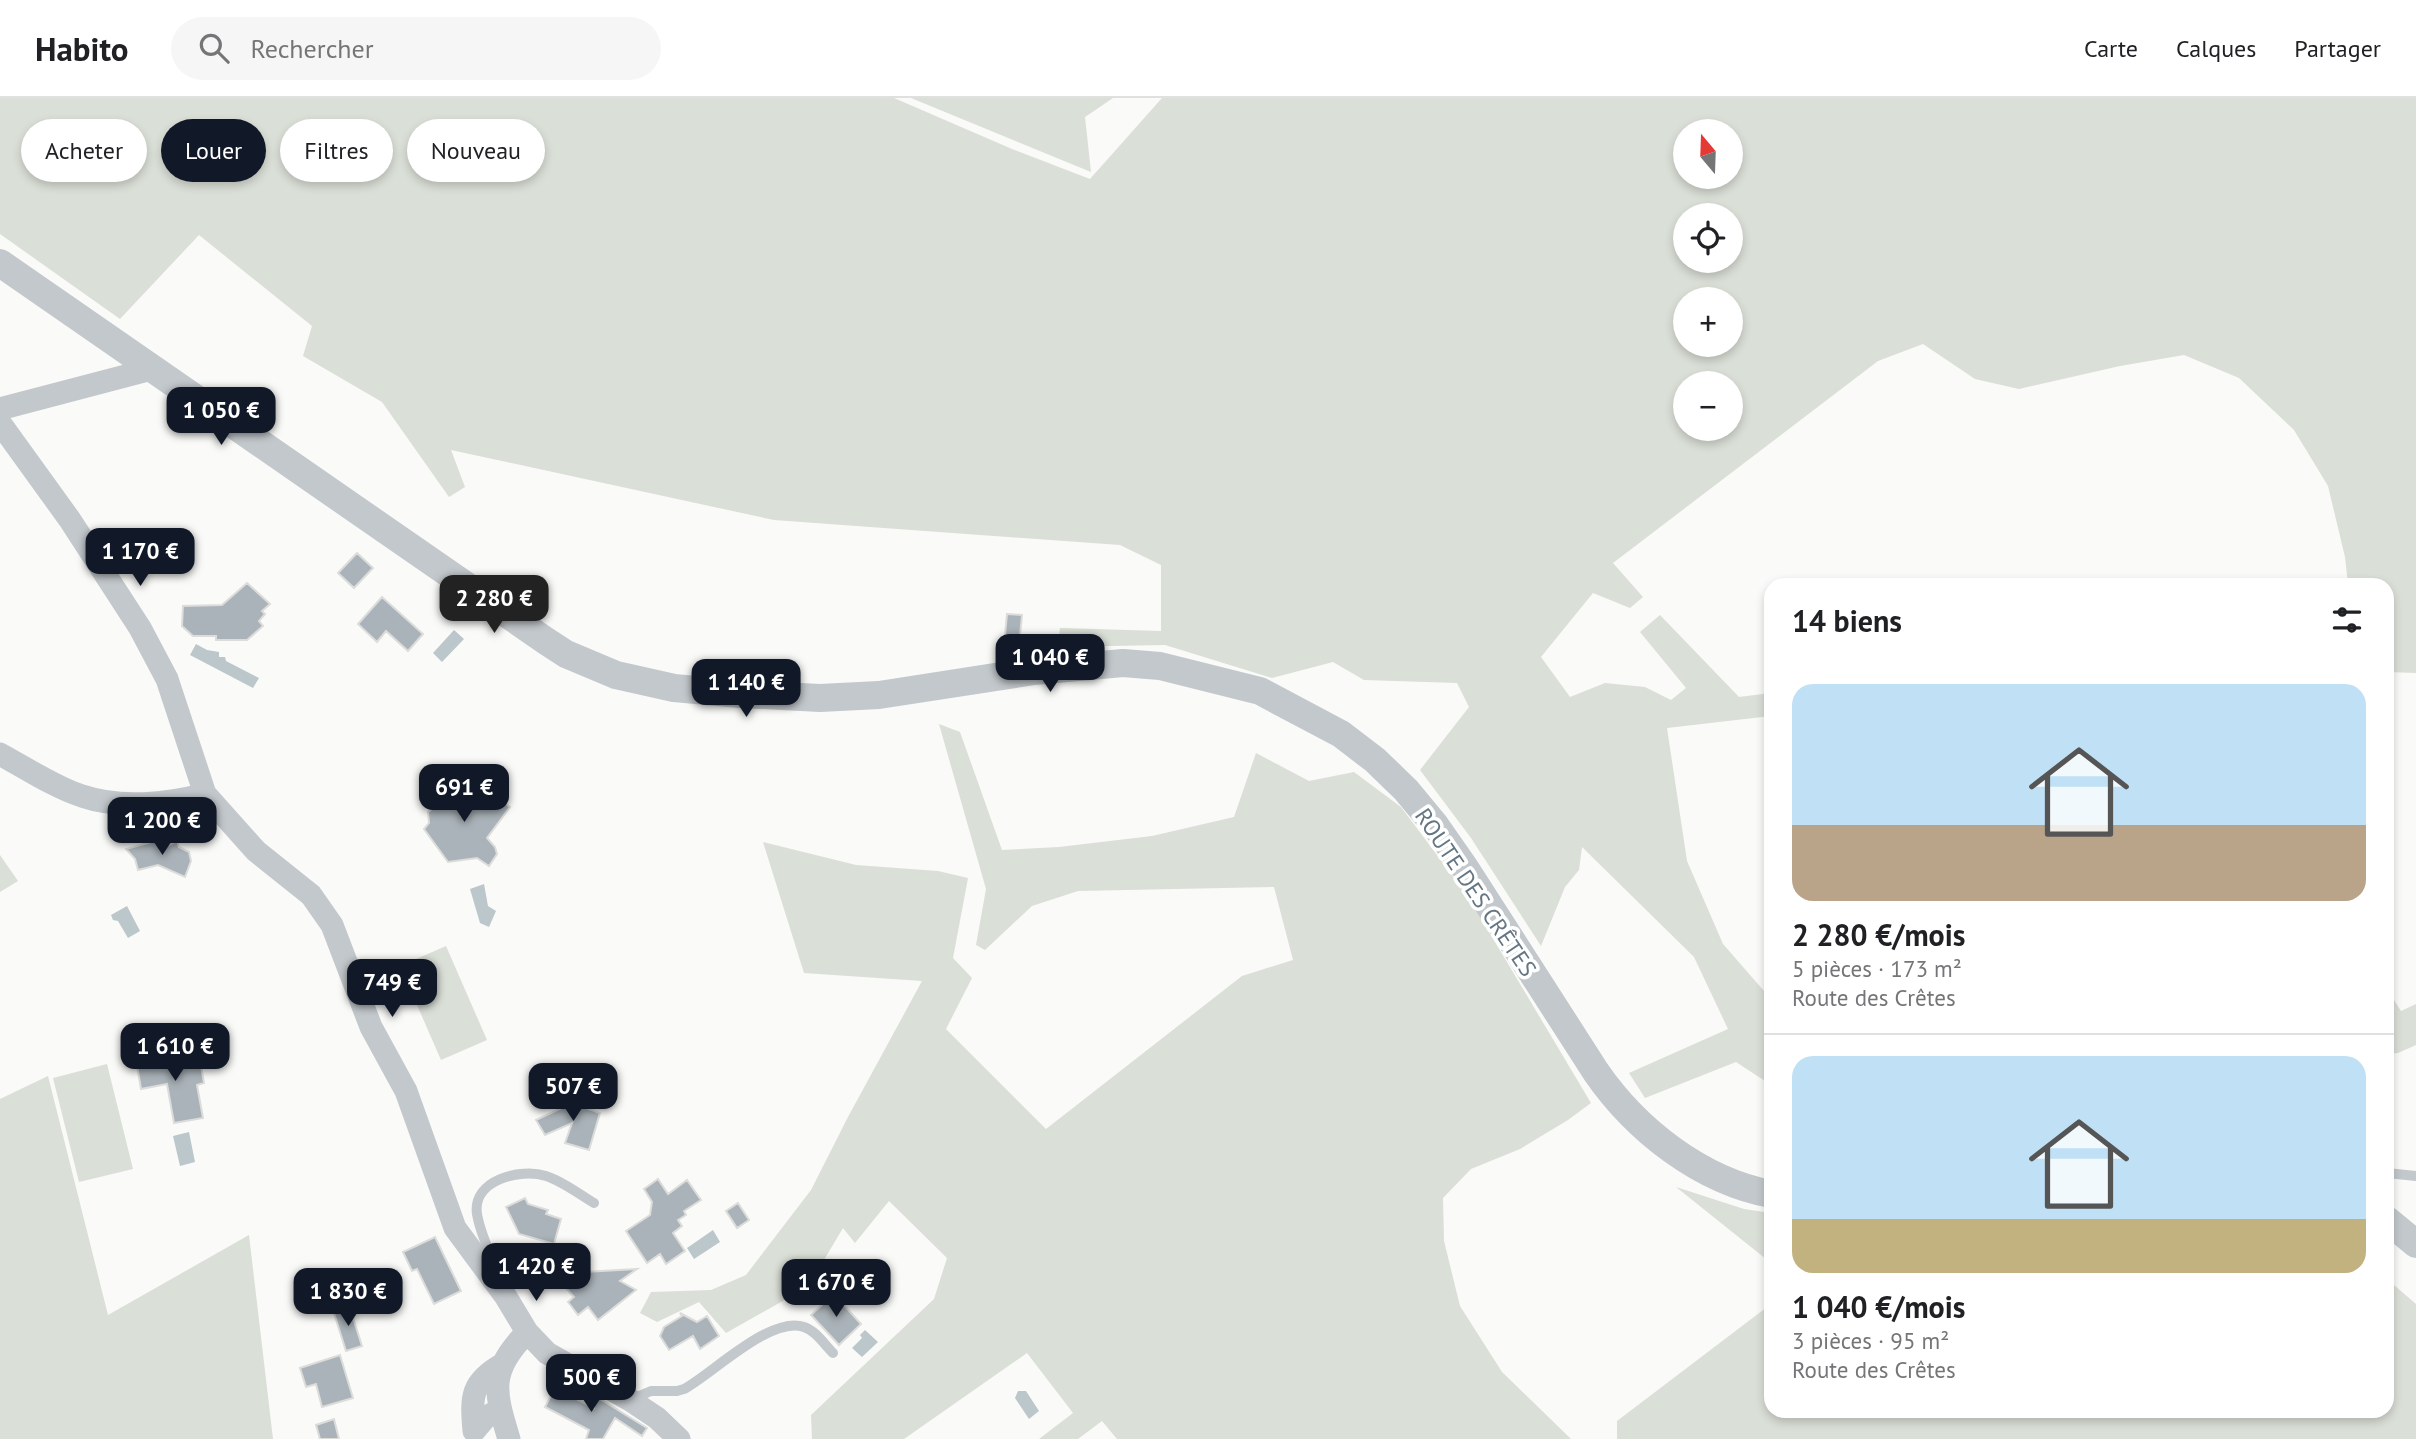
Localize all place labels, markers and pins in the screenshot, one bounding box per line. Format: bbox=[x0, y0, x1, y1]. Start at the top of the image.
pin: 1 050 € bbox=[156, 388, 286, 447]
pin: 1 170 € bbox=[75, 528, 205, 588]
pin: 2 280 € bbox=[429, 575, 559, 635]
pin: 1 040 € bbox=[985, 634, 1115, 694]
pin: 1 140 € bbox=[681, 660, 811, 719]
pin: 691 € bbox=[415, 764, 513, 824]
pin: 1 200 € bbox=[97, 798, 227, 857]
pin: 749 € bbox=[343, 960, 441, 1019]
pin: 1 610 € bbox=[110, 1024, 240, 1083]
pin: 507 € bbox=[524, 1063, 622, 1123]
pin: 1 420 € bbox=[471, 1244, 601, 1303]
pin: 1 670 € bbox=[771, 1260, 901, 1319]
pin: 1 830 € bbox=[283, 1268, 413, 1328]
pin: 500 € bbox=[542, 1354, 640, 1414]

